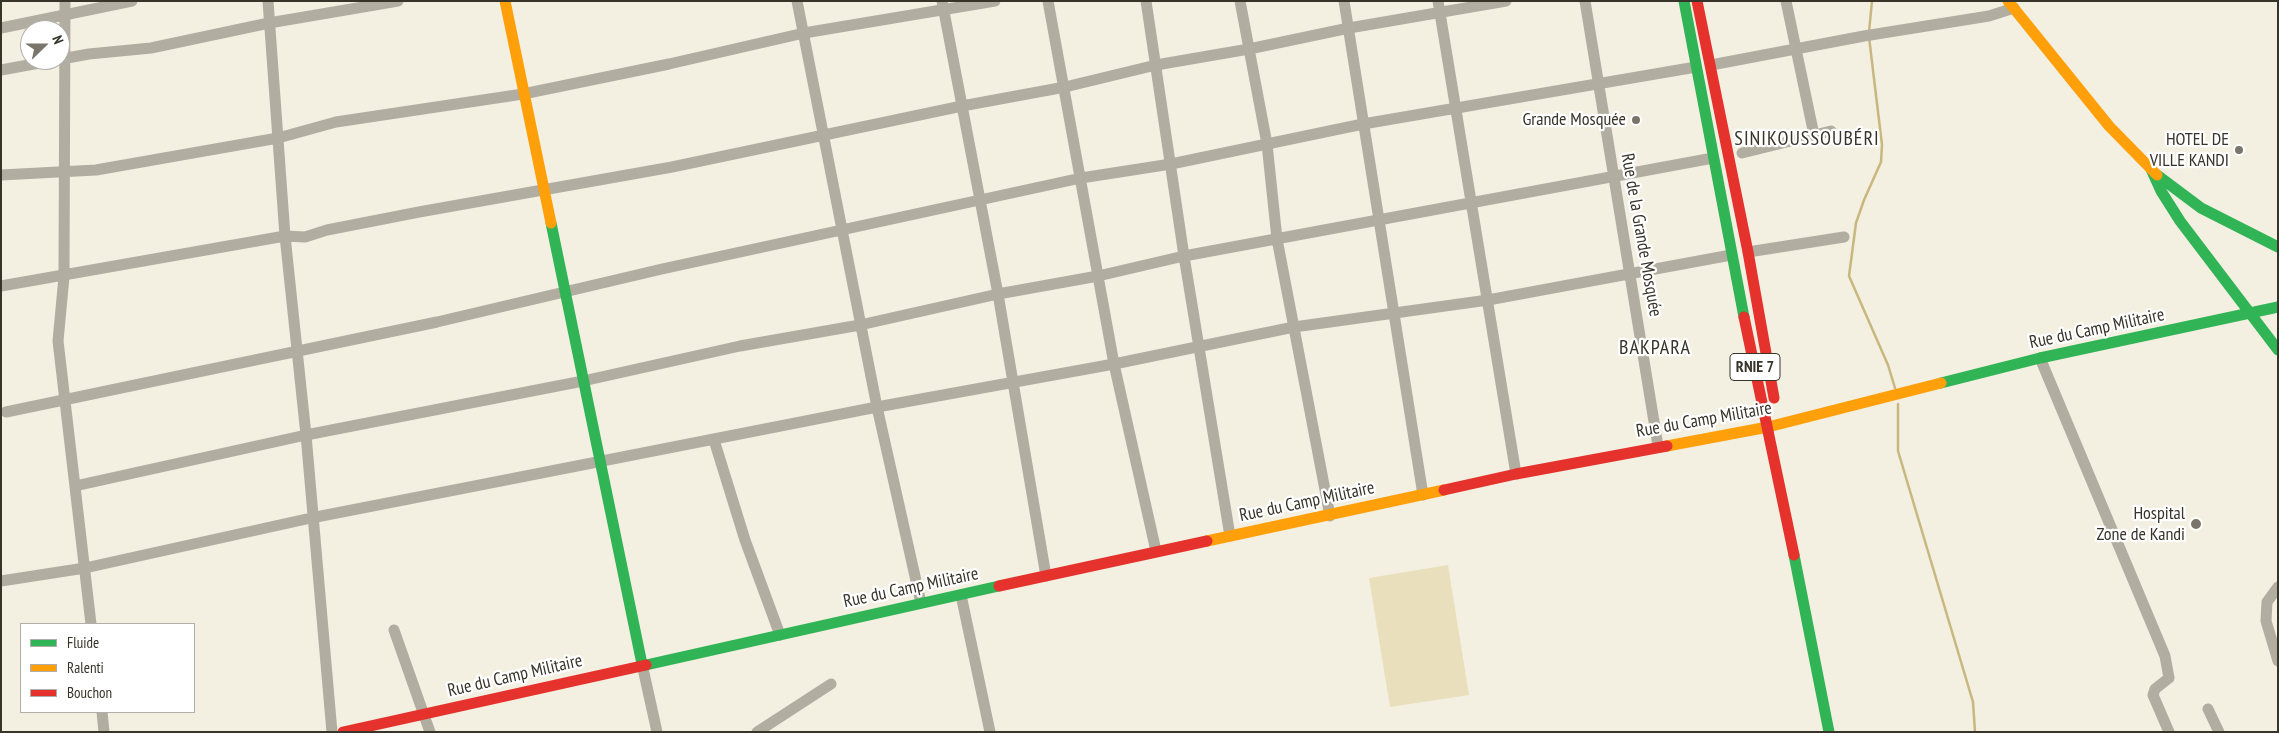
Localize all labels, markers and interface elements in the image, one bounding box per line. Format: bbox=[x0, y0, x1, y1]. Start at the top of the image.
north arrow bbox=[20, 20, 70, 70]
text: N bbox=[48, 33, 68, 47]
place label: Grande Mosquée bbox=[1522, 109, 1626, 131]
marker: Grande Mosquée bbox=[1630, 114, 1642, 126]
district label: SINIKOUSSOUBÉRI bbox=[1732, 127, 1882, 151]
place label: HOTEL DE VILLE KANDI bbox=[2150, 129, 2229, 172]
marker: HOTEL DE VILLE KANDI bbox=[2233, 144, 2245, 156]
street label: Rue de la Grande Mosquée bbox=[1616, 152, 1666, 318]
street label: Rue du Camp Militaire bbox=[2027, 304, 2167, 354]
district label: BAKPARA bbox=[1618, 336, 1692, 360]
road number: RNIE 7 bbox=[1730, 354, 1780, 381]
street label: Rue du Camp Militaire bbox=[1634, 397, 1774, 443]
street label: Rue du Camp Militaire bbox=[1237, 477, 1377, 527]
place label: Hospital Zone de Kandi bbox=[2097, 503, 2185, 546]
marker: Hospital Zone de Kandi bbox=[2189, 517, 2203, 531]
street label: Rue du Camp Militaire bbox=[841, 563, 981, 613]
legend bbox=[20, 623, 195, 713]
text: Fluide bbox=[67, 633, 99, 652]
street label: Rue du Camp Militaire bbox=[446, 650, 584, 702]
text: Ralenti bbox=[67, 658, 104, 677]
text: Bouchon bbox=[67, 683, 112, 702]

